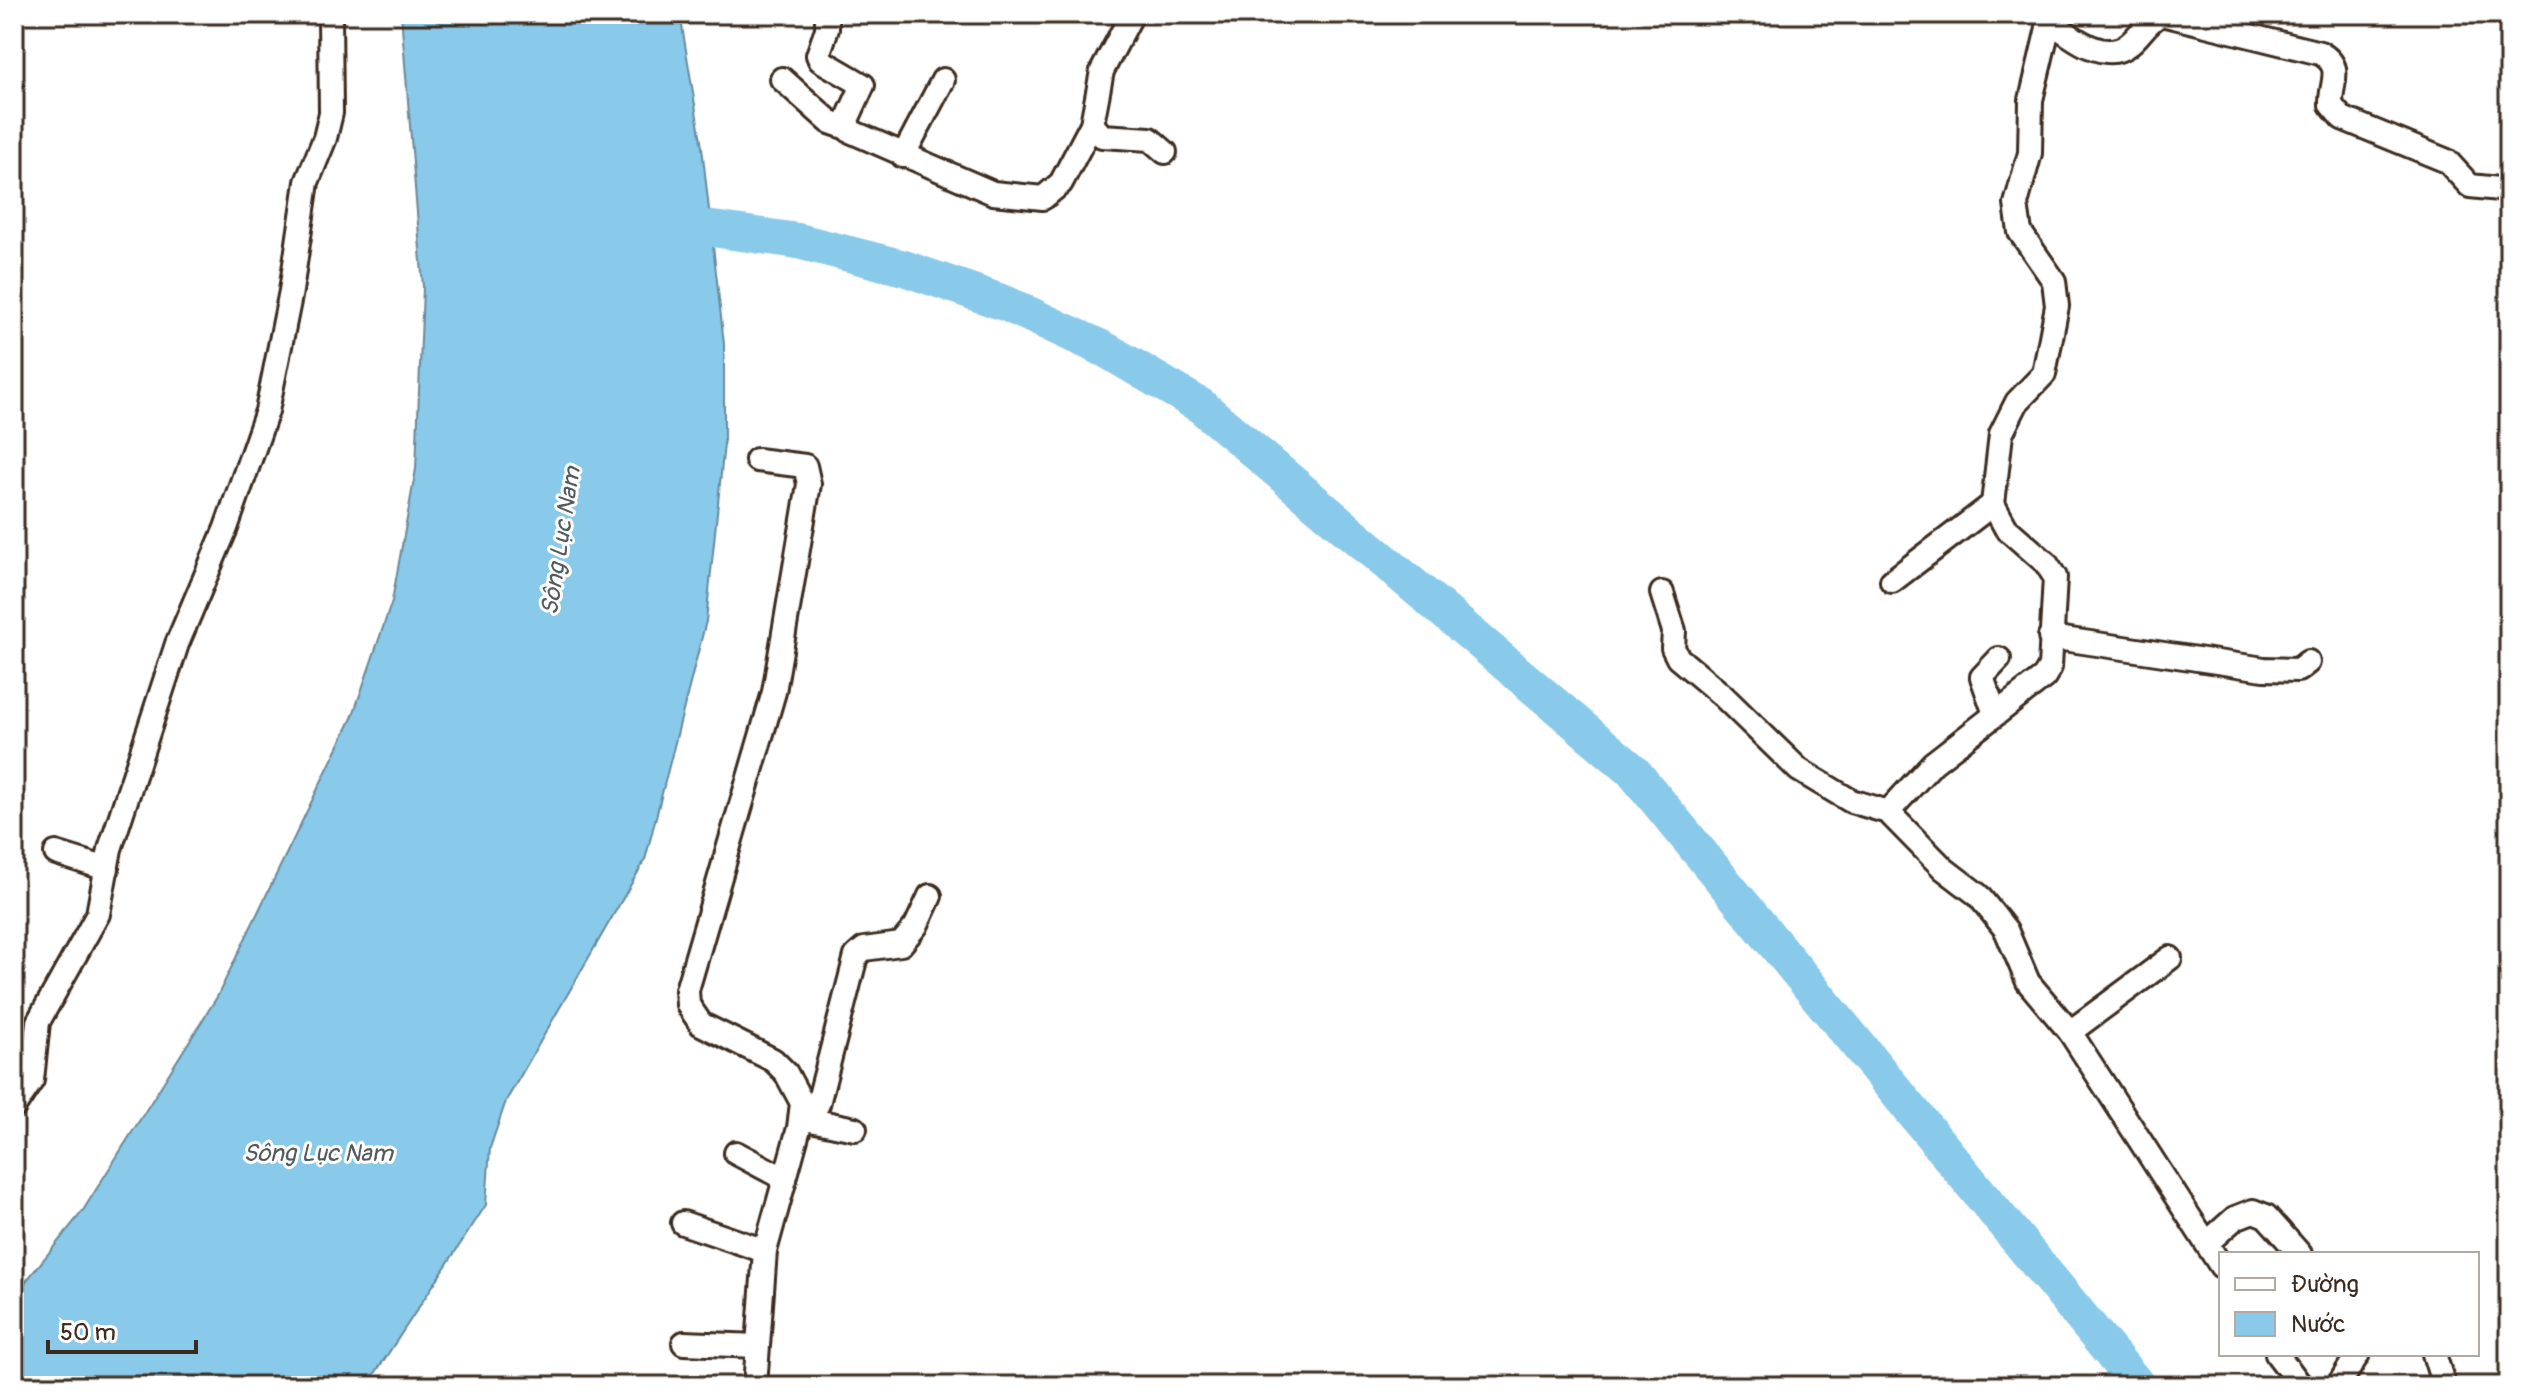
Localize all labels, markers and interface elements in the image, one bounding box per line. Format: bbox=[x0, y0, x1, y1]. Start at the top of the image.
water label: Sông Lục Nam bbox=[535, 463, 587, 617]
water label: Sông Lục Nam bbox=[243, 1139, 395, 1168]
legend bbox=[2219, 1252, 2479, 1356]
text: Đường bbox=[2291, 1270, 2359, 1299]
scale bar bbox=[48, 1304, 196, 1354]
text: Nước bbox=[2291, 1310, 2345, 1339]
text: 50 m bbox=[60, 1318, 116, 1347]

